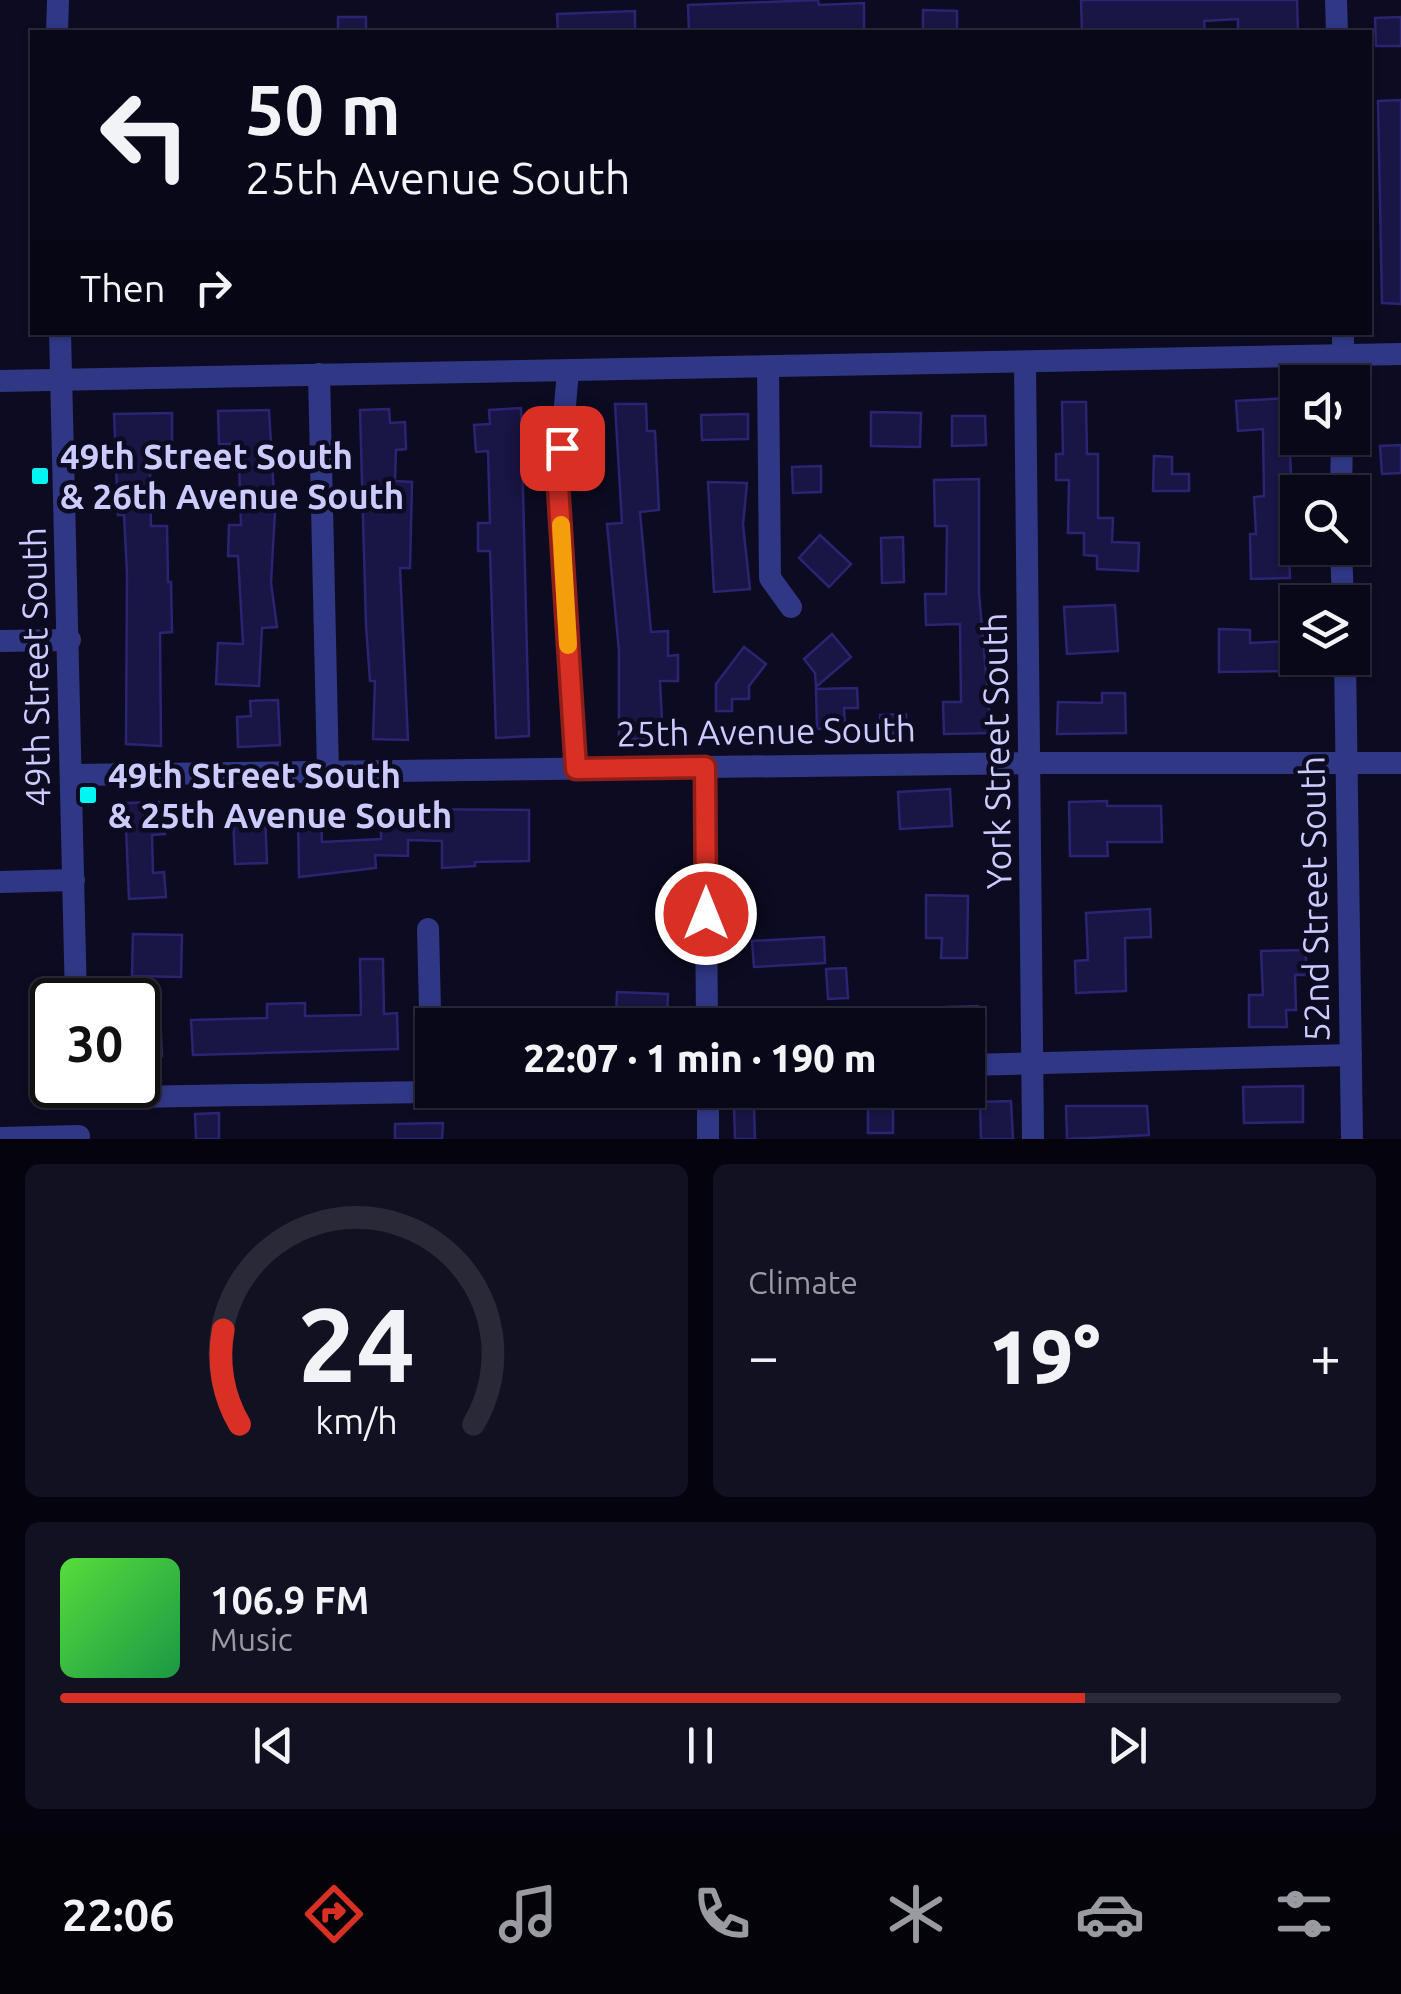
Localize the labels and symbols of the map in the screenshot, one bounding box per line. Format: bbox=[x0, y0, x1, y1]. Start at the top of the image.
pin bbox=[520, 406, 605, 491]
place label: 49th Street South & 26th Avenue South bbox=[60, 436, 404, 516]
marker: 49th Street South & 26th Avenue South bbox=[29, 465, 51, 487]
street label: 49th Street South bbox=[13, 527, 57, 807]
street label: York Street South bbox=[974, 612, 1018, 890]
street label: 25th Avenue South bbox=[616, 708, 916, 754]
place label: 49th Street South & 25th Avenue South bbox=[108, 755, 452, 835]
street label: 52nd Street South bbox=[1292, 756, 1336, 1042]
marker: 49th Street South & 25th Avenue South bbox=[77, 784, 99, 806]
position arrow bbox=[654, 862, 758, 966]
speed limit sign: 30 bbox=[30, 978, 160, 1108]

